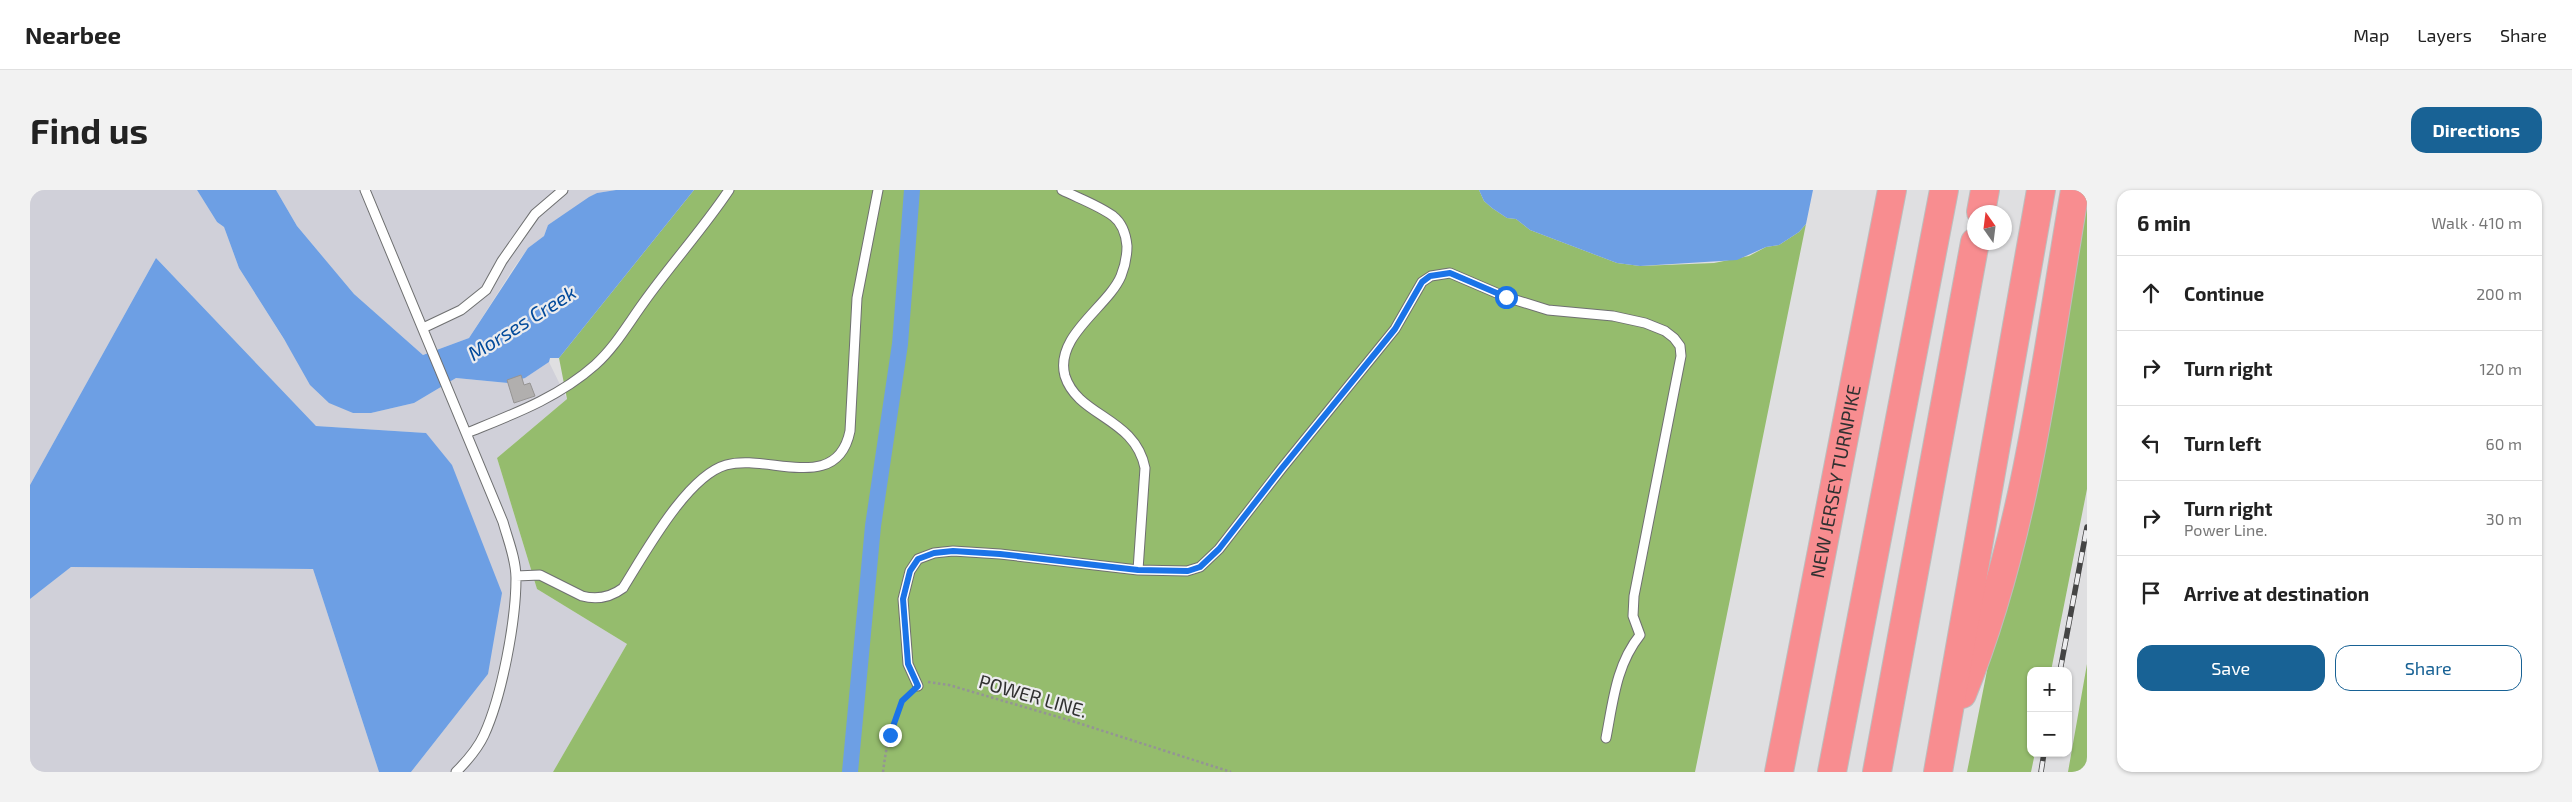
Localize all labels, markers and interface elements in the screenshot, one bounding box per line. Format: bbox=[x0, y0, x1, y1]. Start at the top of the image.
text: Nearbee bbox=[25, 20, 121, 49]
text: Map bbox=[2353, 24, 2389, 46]
text: Layers bbox=[2417, 24, 2472, 46]
text: Share bbox=[2500, 24, 2547, 46]
button: Directions bbox=[2411, 107, 2542, 153]
text: Find us bbox=[30, 109, 148, 151]
north arrow bbox=[1967, 205, 2012, 250]
text: 6 min bbox=[2137, 210, 2191, 235]
text: Walk · 410 m bbox=[2431, 213, 2522, 232]
water label: Morses Creek bbox=[463, 279, 580, 365]
icon: ahead bbox=[2137, 279, 2165, 307]
text: Continue bbox=[2184, 282, 2264, 305]
text: 200 m bbox=[2476, 284, 2522, 303]
route start bbox=[1495, 286, 1518, 309]
icon: right bbox=[2137, 354, 2165, 382]
text: Turn right bbox=[2184, 357, 2272, 380]
text: 120 m bbox=[2479, 359, 2522, 378]
street label: NEW JERSEY TURNPIKE bbox=[1805, 383, 1865, 580]
icon: left bbox=[2137, 429, 2165, 457]
text: Turn left bbox=[2184, 432, 2261, 455]
text: 60 m bbox=[2486, 434, 2522, 453]
text: Turn right bbox=[2184, 497, 2272, 520]
icon: right bbox=[2137, 504, 2165, 532]
text: 30 m bbox=[2486, 509, 2522, 528]
text: Power Line. bbox=[2184, 520, 2268, 539]
icon: arrive bbox=[2137, 579, 2165, 607]
text: Arrive at destination bbox=[2184, 582, 2369, 605]
button: Save bbox=[2137, 645, 2325, 691]
button: Share bbox=[2335, 645, 2522, 691]
map controls bbox=[2027, 667, 2072, 757]
button: + bbox=[2027, 667, 2072, 712]
street label: POWER LINE. bbox=[976, 669, 1090, 722]
button: − bbox=[2027, 712, 2072, 757]
route end bbox=[879, 724, 902, 747]

